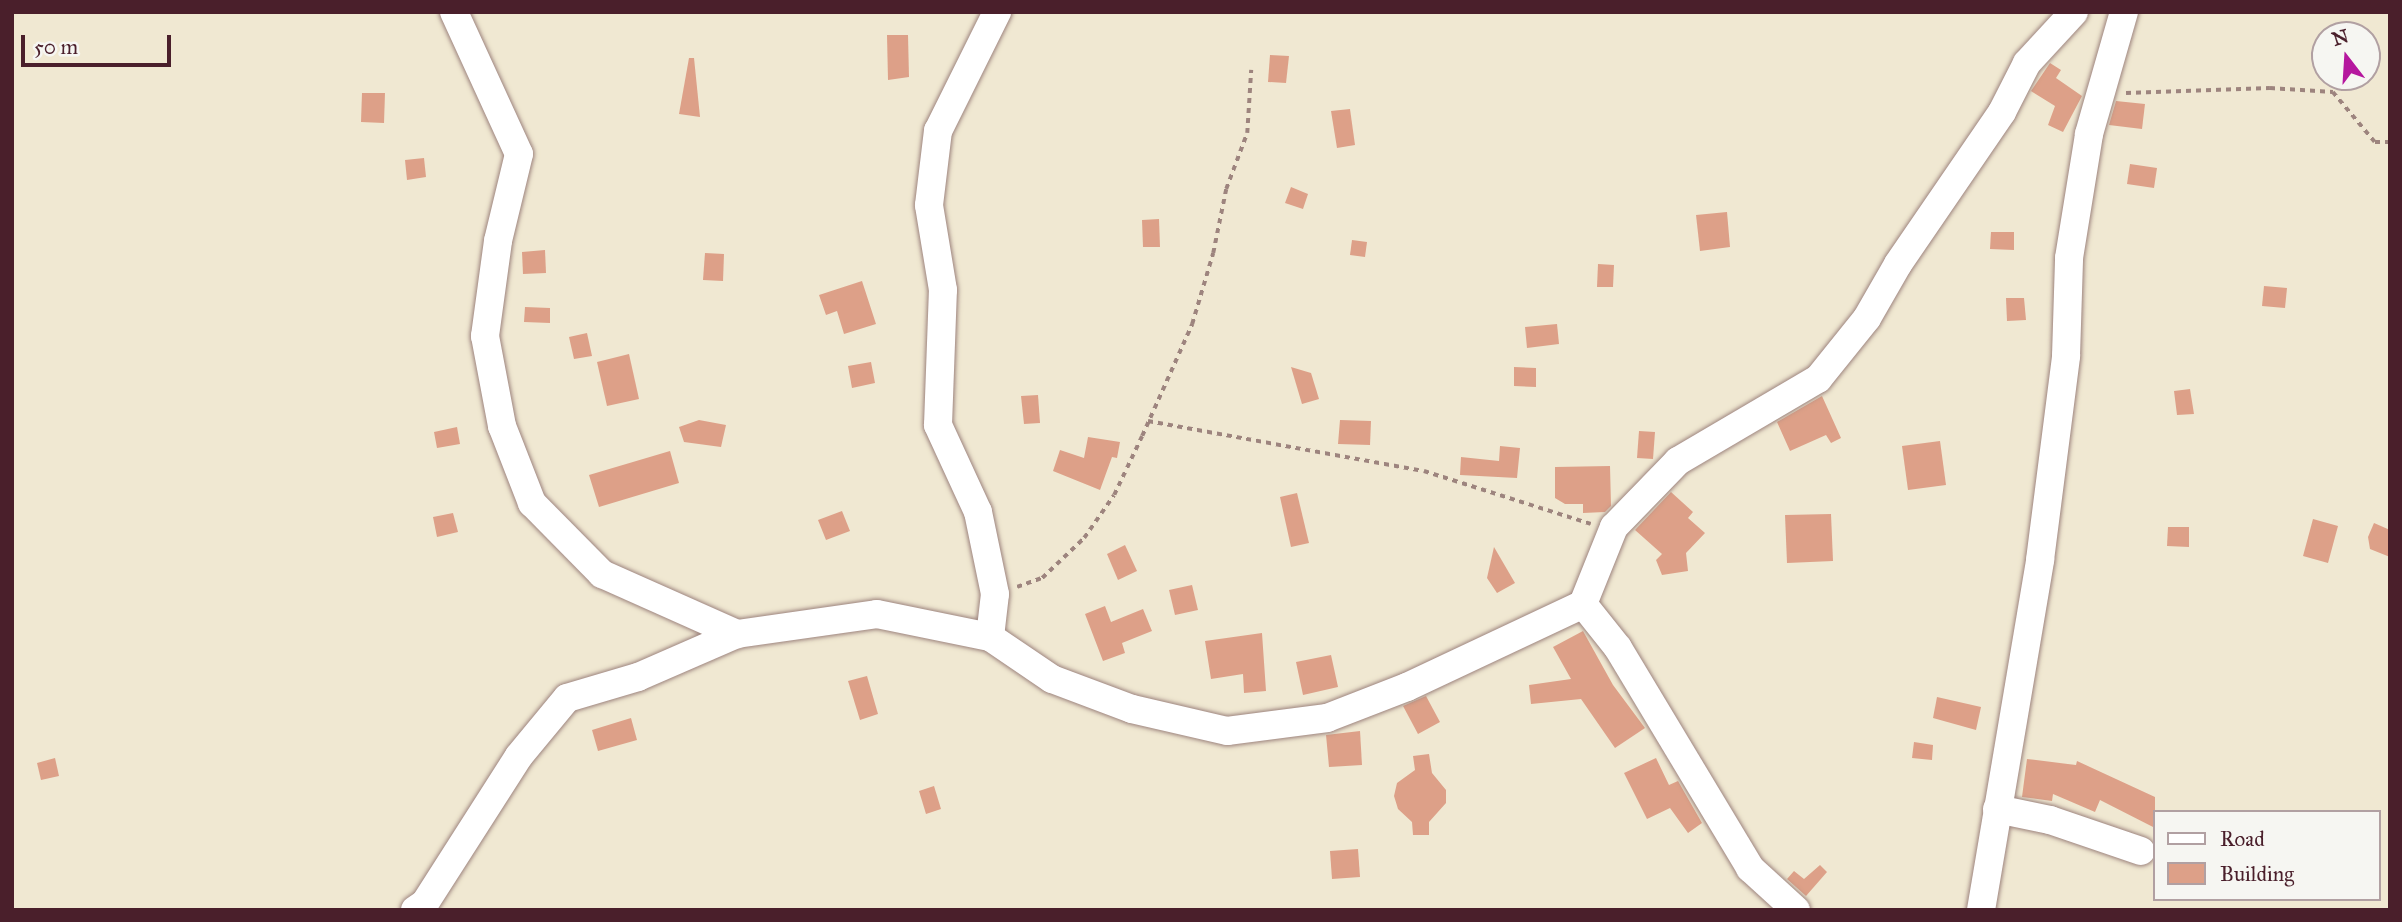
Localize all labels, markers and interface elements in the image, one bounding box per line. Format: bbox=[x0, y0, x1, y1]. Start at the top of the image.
scale bar bbox=[24, 21, 175, 65]
north arrow bbox=[2311, 21, 2381, 91]
text: N bbox=[2329, 24, 2351, 51]
text: 50 m bbox=[34, 34, 78, 60]
legend bbox=[2154, 810, 2381, 901]
text: Road bbox=[2220, 826, 2265, 852]
text: Building bbox=[2220, 861, 2294, 887]

